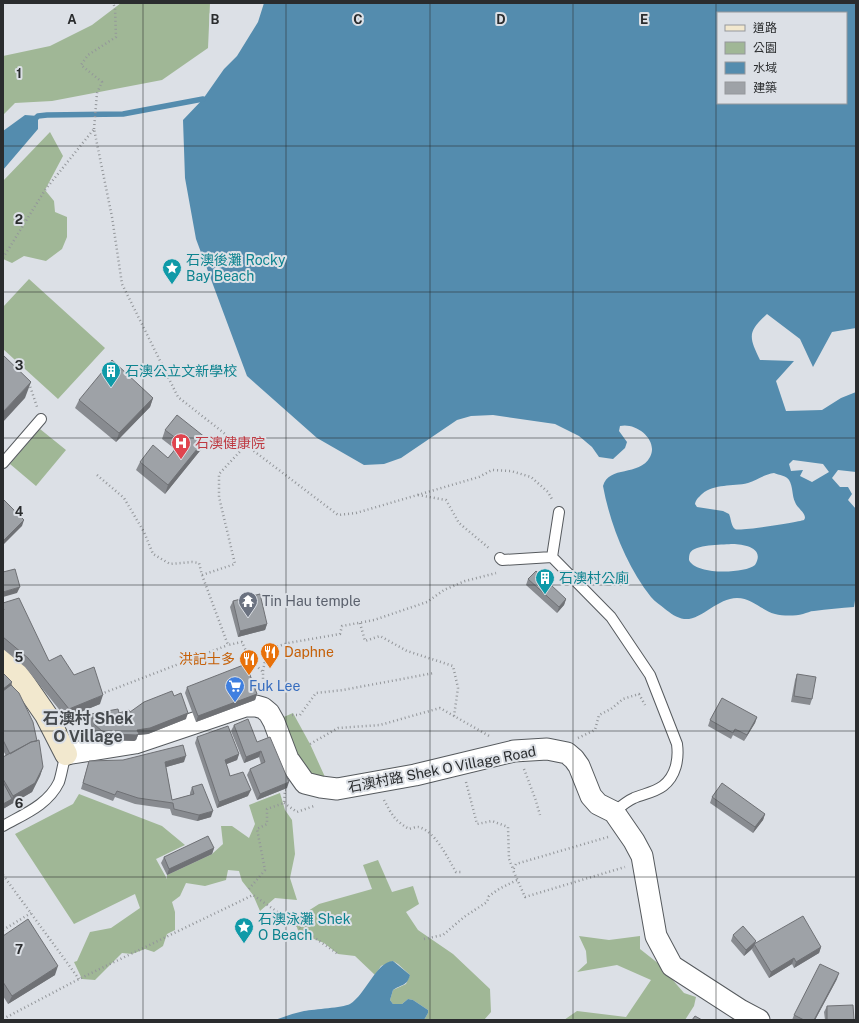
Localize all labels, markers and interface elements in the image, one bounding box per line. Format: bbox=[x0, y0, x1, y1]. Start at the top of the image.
text: A bbox=[67, 12, 77, 27]
text: B bbox=[211, 12, 220, 27]
text: C bbox=[353, 12, 363, 27]
text: D bbox=[496, 12, 506, 27]
text: E bbox=[640, 12, 648, 27]
legend bbox=[717, 12, 847, 104]
text: 道路 bbox=[753, 21, 777, 35]
text: 公園 bbox=[753, 41, 777, 55]
text: 水域 bbox=[753, 61, 777, 75]
text: 1 bbox=[16, 66, 22, 81]
text: 建築 bbox=[753, 81, 777, 95]
text: 2 bbox=[15, 212, 23, 227]
place label: 石澳後灘 Rocky Bay Beach bbox=[186, 252, 286, 284]
place icon: 石澳後灘 Rocky Bay Beach bbox=[161, 257, 183, 285]
text: 3 bbox=[15, 358, 24, 373]
building icon: 石澳公立文新學校 bbox=[100, 360, 122, 388]
place label: 石澳公立文新學校 bbox=[125, 363, 237, 379]
hospital icon: 石澳健康院 bbox=[170, 432, 192, 460]
place label: 石澳健康院 bbox=[195, 435, 265, 451]
text: 4 bbox=[15, 504, 24, 519]
building icon: 石澳村公廁 bbox=[534, 567, 556, 595]
place label: 石澳村公廁 bbox=[559, 570, 629, 586]
temple icon: Tin Hau temple bbox=[237, 590, 259, 618]
place label: Tin Hau temple bbox=[262, 593, 361, 609]
restaurant icon: Daphne bbox=[259, 641, 281, 669]
place label: Daphne bbox=[284, 644, 334, 660]
restaurant icon: 洪記士多 bbox=[238, 648, 260, 676]
text: 5 bbox=[15, 650, 24, 665]
place label: 洪記士多 bbox=[179, 651, 235, 667]
supermarket icon: Fuk Lee bbox=[224, 675, 246, 703]
place label: Fuk Lee bbox=[249, 678, 300, 694]
district label: 石澳村 Shek O Village bbox=[43, 709, 133, 746]
street label: 石澳村路 Shek O Village Road bbox=[347, 743, 537, 795]
text: 6 bbox=[15, 796, 24, 811]
place label: 石澳泳灘 Shek O Beach bbox=[258, 911, 351, 943]
place icon: 石澳泳灘 Shek O Beach bbox=[233, 916, 255, 944]
text: 7 bbox=[15, 942, 23, 957]

